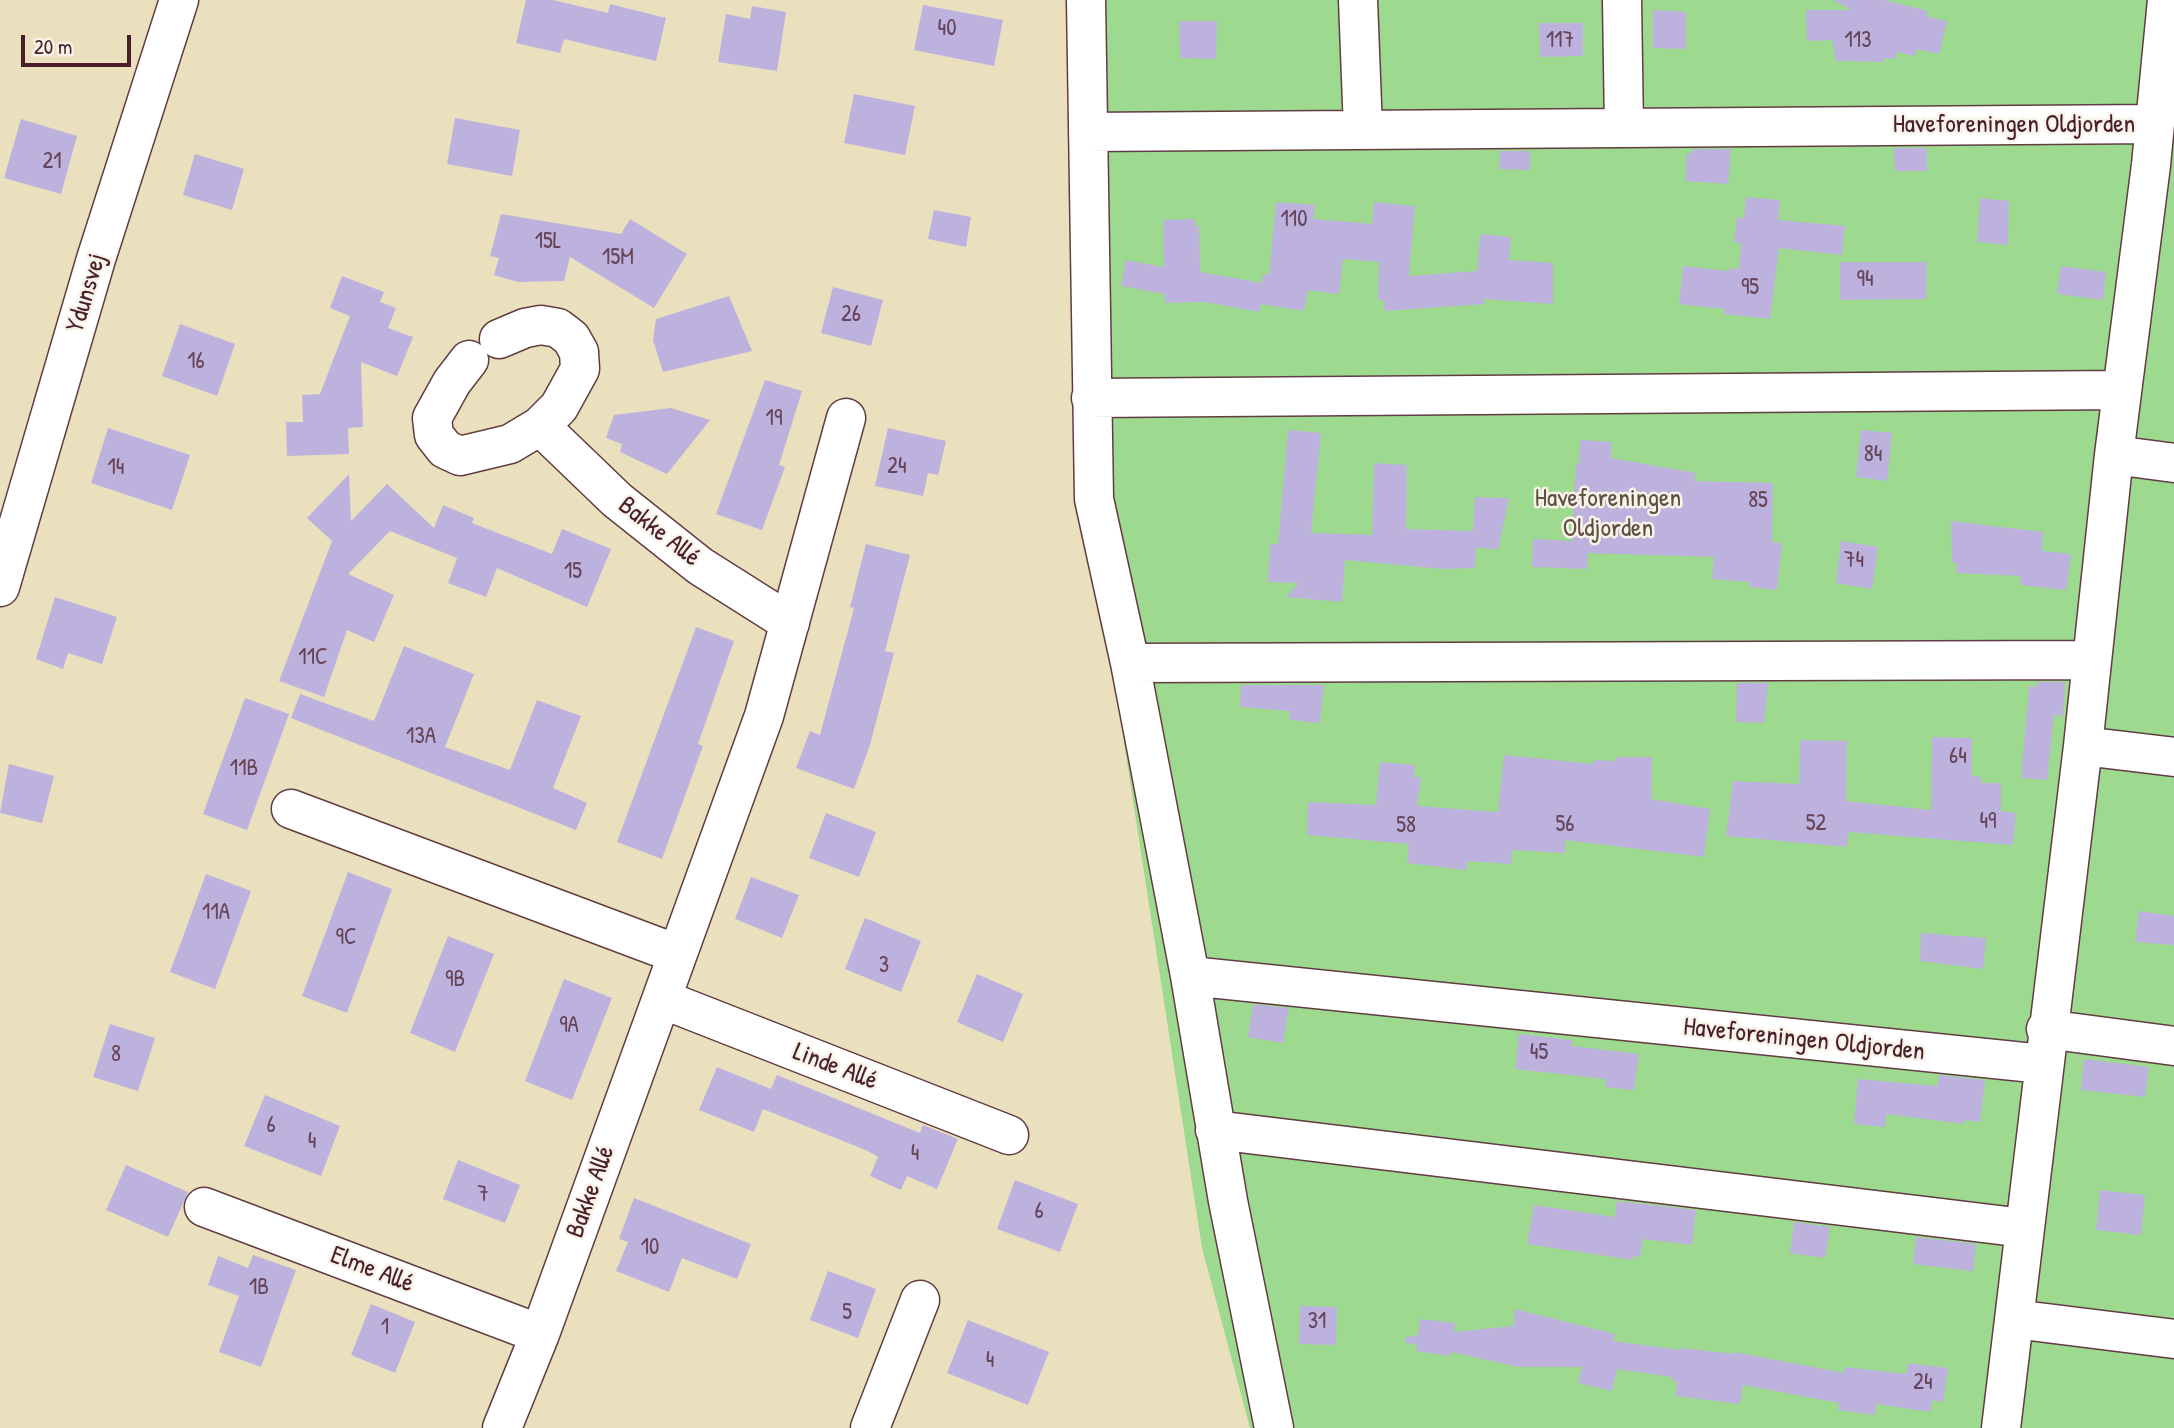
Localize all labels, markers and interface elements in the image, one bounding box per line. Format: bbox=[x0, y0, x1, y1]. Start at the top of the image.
house number: 40 bbox=[938, 15, 956, 43]
scale bar bbox=[24, 21, 135, 65]
house number: 117 bbox=[1546, 27, 1574, 55]
house number: 113 bbox=[1844, 27, 1872, 55]
text: 20 m bbox=[34, 32, 72, 61]
street label: Haveforeningen Oldjorden bbox=[1893, 109, 2135, 141]
house number: 21 bbox=[42, 148, 62, 176]
house number: 110 bbox=[1280, 206, 1308, 234]
house number: 15L bbox=[535, 228, 561, 256]
house number: 15M bbox=[602, 244, 634, 272]
street label: Ydunsvej bbox=[60, 250, 114, 336]
house number: 94 bbox=[1856, 266, 1874, 294]
house number: 95 bbox=[1741, 274, 1759, 302]
house number: 26 bbox=[841, 301, 861, 329]
house number: 16 bbox=[187, 348, 205, 376]
house number: 19 bbox=[766, 405, 782, 433]
house number: 84 bbox=[1864, 441, 1882, 469]
house number: 24 bbox=[887, 453, 907, 481]
house number: 14 bbox=[108, 454, 124, 482]
park label: Haveforeningen Oldjorden bbox=[1535, 483, 1681, 544]
house number: 85 bbox=[1748, 487, 1768, 515]
street label: Bakke Allé bbox=[612, 490, 706, 574]
house number: 74 bbox=[1844, 547, 1864, 575]
house number: 15 bbox=[564, 558, 582, 586]
house number: 11C bbox=[298, 644, 328, 672]
house number: 13A bbox=[406, 723, 436, 751]
house number: 64 bbox=[1949, 743, 1967, 771]
house number: 11B bbox=[230, 755, 258, 783]
house number: 49 bbox=[1979, 808, 1997, 836]
house number: 52 bbox=[1806, 810, 1826, 838]
house number: 56 bbox=[1556, 811, 1574, 839]
house number: 58 bbox=[1396, 812, 1416, 840]
house number: 11A bbox=[202, 899, 230, 927]
house number: 9C bbox=[335, 924, 357, 952]
house number: 3 bbox=[879, 952, 889, 980]
house number: 9B bbox=[445, 966, 465, 994]
house number: 9A bbox=[559, 1012, 579, 1040]
street label: Haveforeningen Oldjorden bbox=[1682, 1012, 1926, 1068]
street label: Linde Allé bbox=[788, 1037, 882, 1097]
house number: 45 bbox=[1530, 1039, 1548, 1067]
house number: 8 bbox=[111, 1041, 121, 1069]
house number: 6 bbox=[266, 1112, 276, 1140]
house number: 4 bbox=[308, 1128, 316, 1156]
house number: 4 bbox=[911, 1140, 919, 1168]
street label: Bakke Allé bbox=[560, 1142, 622, 1242]
house number: 7 bbox=[477, 1181, 489, 1209]
house number: 6 bbox=[1034, 1198, 1044, 1226]
house number: 10 bbox=[641, 1234, 659, 1262]
street label: Elme Allé bbox=[326, 1240, 418, 1300]
house number: 1B bbox=[249, 1274, 269, 1302]
house number: 5 bbox=[842, 1299, 852, 1327]
house number: 31 bbox=[1308, 1308, 1326, 1336]
house number: 1 bbox=[381, 1314, 389, 1342]
house number: 4 bbox=[986, 1347, 994, 1375]
house number: 24 bbox=[1913, 1369, 1933, 1397]

